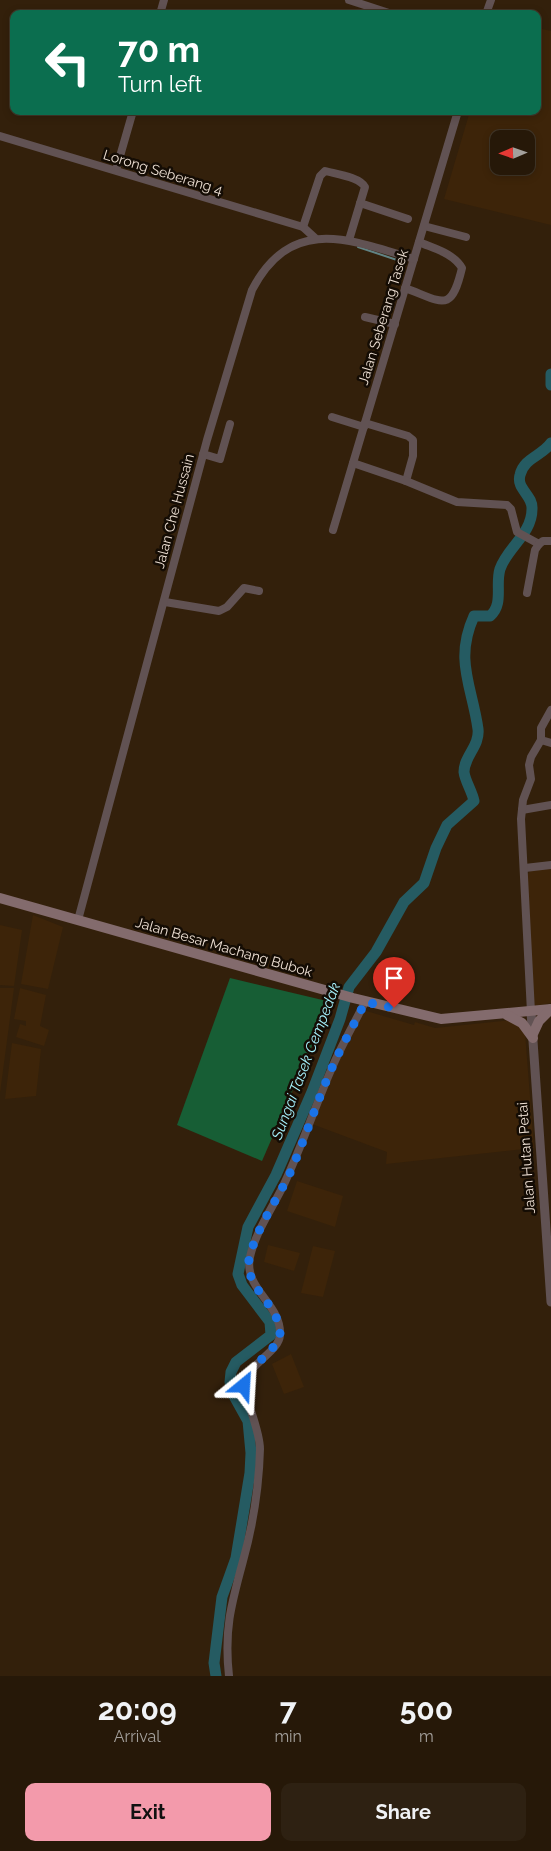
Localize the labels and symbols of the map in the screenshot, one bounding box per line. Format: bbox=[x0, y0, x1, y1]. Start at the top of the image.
north arrow bbox=[490, 130, 535, 175]
street label: Lorong Seberang 4 bbox=[101, 146, 225, 198]
street label: Jalan Seberang Tasek bbox=[355, 247, 411, 387]
street label: Jalan Che Hussain bbox=[151, 452, 197, 570]
street label: Jalan Besar Machang Bubok bbox=[134, 914, 315, 980]
pin bbox=[373, 957, 415, 1008]
water label: Sungai Tasek Cempedak bbox=[267, 980, 344, 1143]
street label: Jalan Hutan Petai bbox=[514, 1101, 538, 1215]
position arrow bbox=[217, 1359, 269, 1411]

